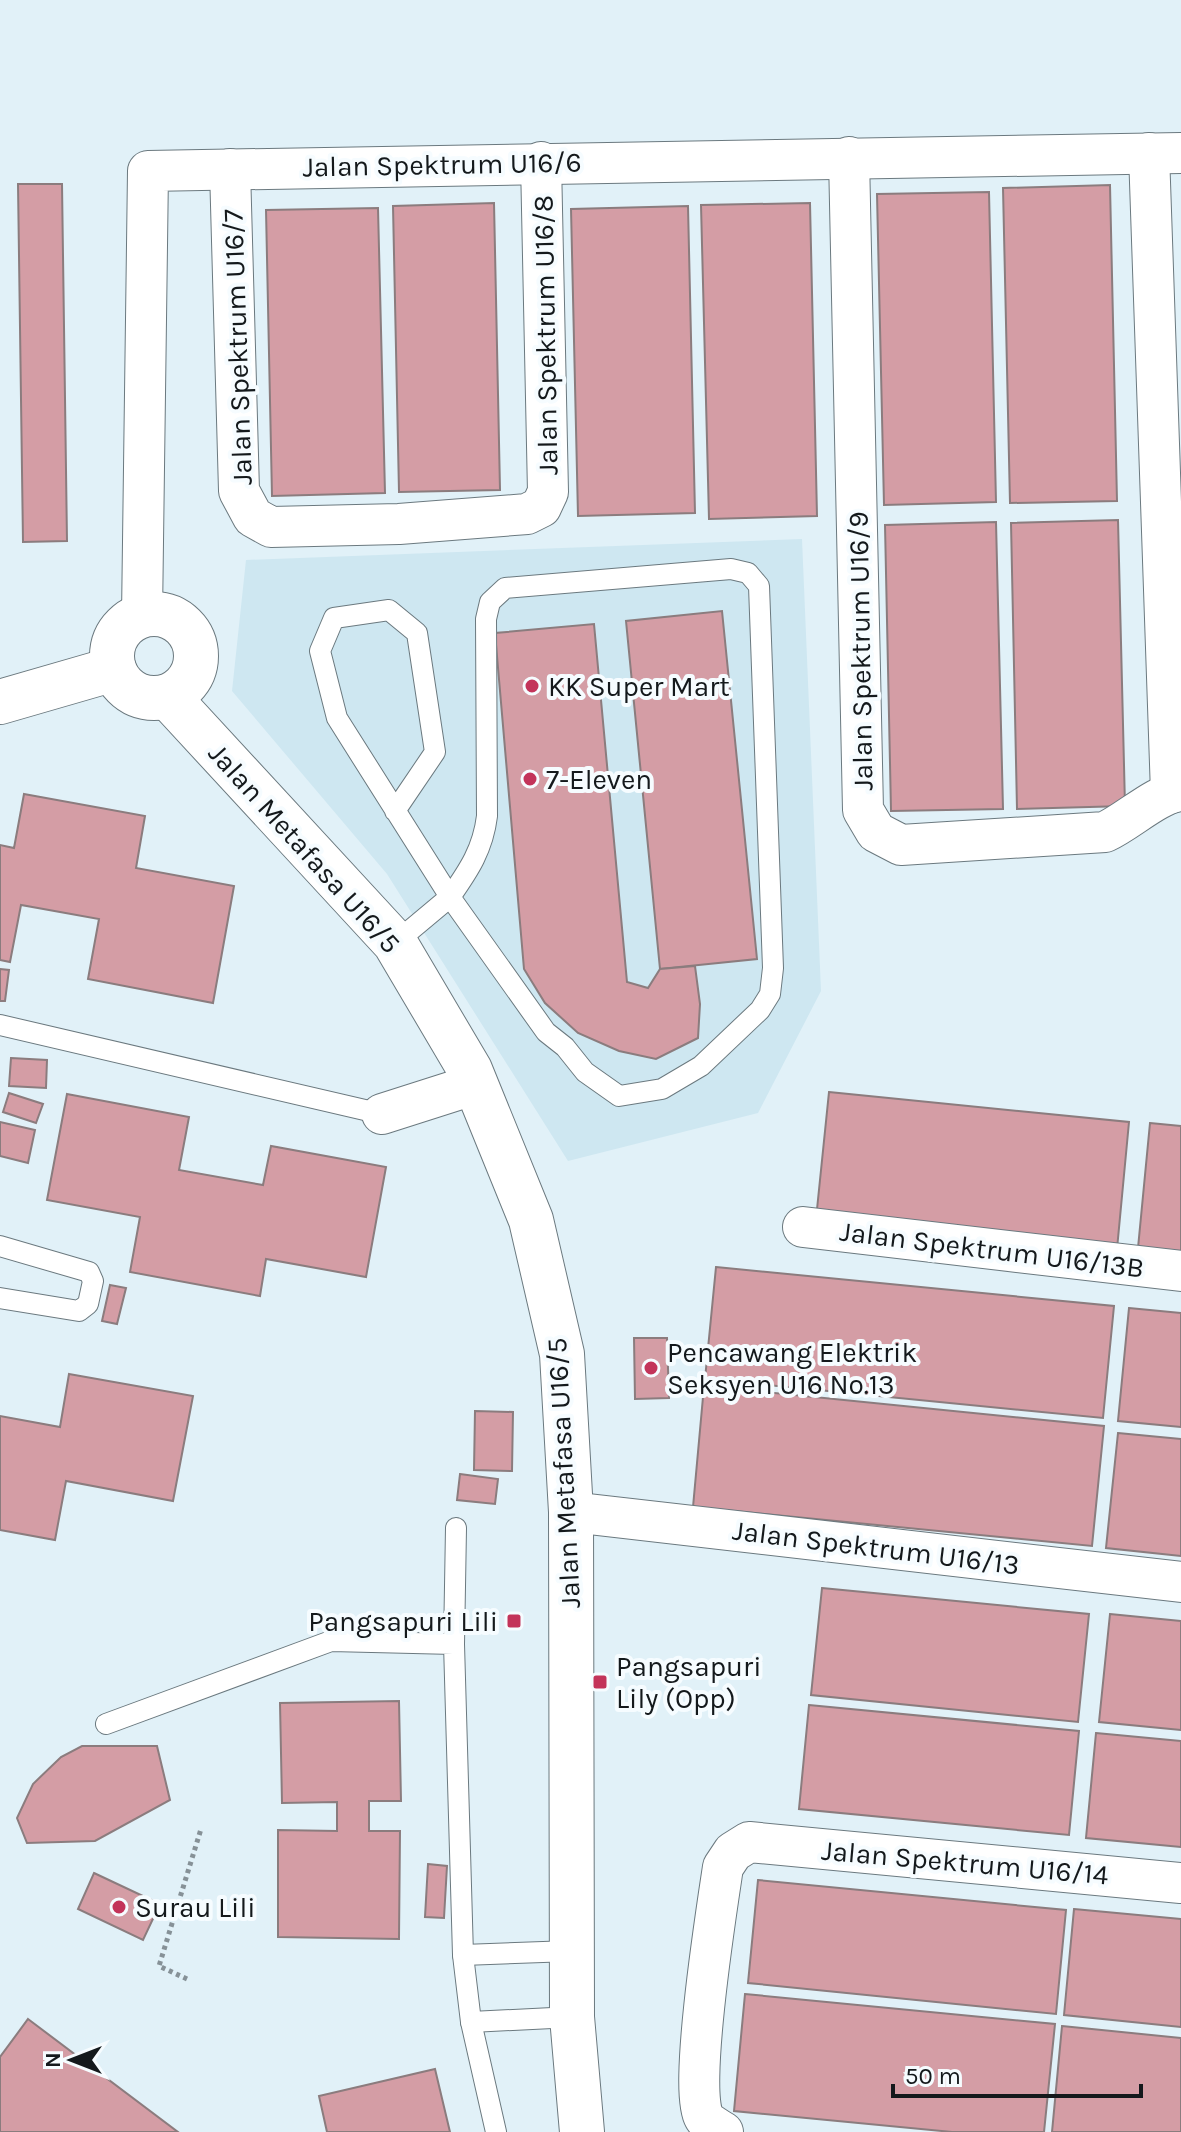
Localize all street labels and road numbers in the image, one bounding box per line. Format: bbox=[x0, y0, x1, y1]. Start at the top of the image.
street label: Jalan Spektrum U16/6 bbox=[302, 146, 582, 183]
street label: Jalan Spektrum U16/8 bbox=[527, 195, 564, 475]
street label: Jalan Spektrum U16/7 bbox=[216, 208, 259, 486]
street label: Jalan Spektrum U16/9 bbox=[842, 511, 879, 791]
street label: Jalan Metafasa U16/5 bbox=[202, 737, 407, 960]
street label: Jalan Spektrum U16/13B bbox=[838, 1214, 1146, 1285]
street label: Jalan Metafasa U16/5 bbox=[540, 1337, 587, 1609]
street label: Jalan Spektrum U16/13 bbox=[731, 1514, 1021, 1581]
street label: Jalan Spektrum U16/14 bbox=[820, 1834, 1110, 1892]

